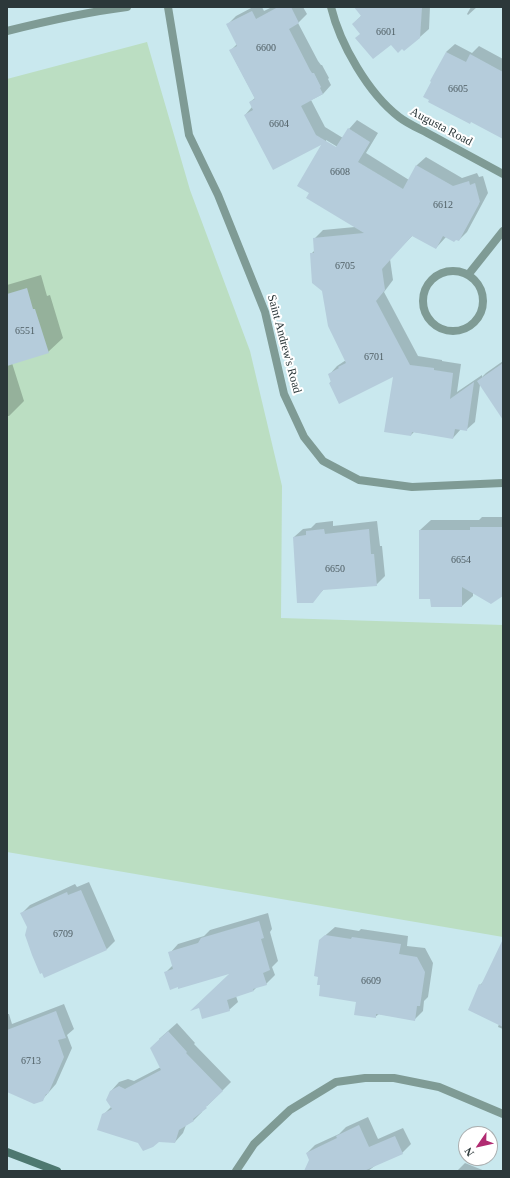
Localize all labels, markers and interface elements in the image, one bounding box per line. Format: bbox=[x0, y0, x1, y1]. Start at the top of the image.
house number: 6601 bbox=[376, 26, 396, 38]
house number: 6600 bbox=[256, 42, 276, 54]
house number: 6605 bbox=[448, 83, 468, 95]
street label: Augusta Road bbox=[407, 105, 475, 149]
house number: 6604 bbox=[269, 118, 289, 130]
house number: 6608 bbox=[330, 166, 350, 178]
house number: 6612 bbox=[433, 199, 453, 211]
house number: 6705 bbox=[335, 260, 355, 272]
street label: Saint Andrew's Road bbox=[264, 293, 304, 395]
house number: 6551 bbox=[15, 325, 35, 337]
house number: 6701 bbox=[364, 351, 384, 363]
house number: 6654 bbox=[451, 554, 471, 566]
house number: 6650 bbox=[325, 563, 345, 575]
house number: 6709 bbox=[53, 928, 73, 940]
house number: 6609 bbox=[361, 975, 381, 987]
house number: 6713 bbox=[21, 1055, 41, 1067]
north arrow bbox=[458, 1126, 498, 1166]
text: N bbox=[462, 1146, 476, 1159]

